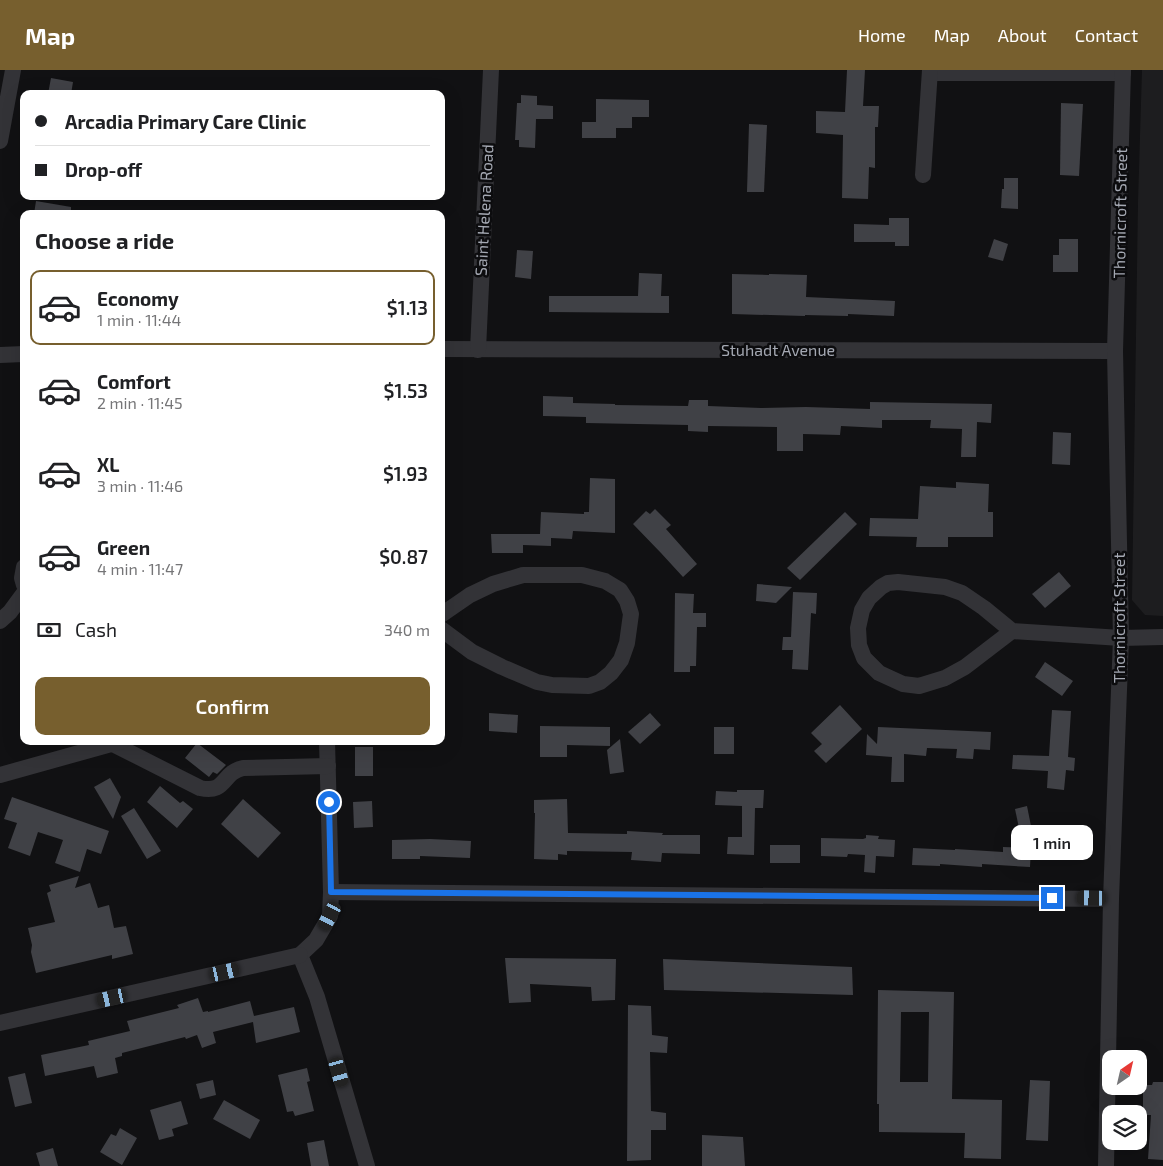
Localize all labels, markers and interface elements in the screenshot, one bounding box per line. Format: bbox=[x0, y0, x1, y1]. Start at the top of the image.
text: Map bbox=[25, 21, 75, 50]
text: Home bbox=[858, 24, 906, 46]
text: Map bbox=[934, 24, 970, 46]
text: About bbox=[998, 24, 1047, 46]
text: Contact bbox=[1075, 24, 1138, 46]
text: Arcadia Primary Care Clinic bbox=[65, 110, 306, 133]
street label: Saint Helena Road bbox=[471, 144, 496, 276]
street label: Thornicroft Street bbox=[1109, 147, 1130, 278]
text: Drop-off bbox=[65, 158, 142, 181]
text: Choose a ride bbox=[35, 227, 174, 253]
icon: car bbox=[37, 285, 82, 330]
text: Economy bbox=[97, 287, 179, 310]
text: $1.13 bbox=[387, 296, 428, 319]
text: 1 min · 11:44 bbox=[97, 310, 181, 329]
street label: Stuhadt Avenue bbox=[721, 340, 835, 359]
icon: car bbox=[37, 368, 82, 413]
text: Comfort bbox=[97, 370, 171, 393]
text: $1.53 bbox=[384, 379, 428, 402]
text: 2 min · 11:45 bbox=[97, 393, 183, 412]
icon: car bbox=[37, 451, 82, 496]
text: XL bbox=[97, 453, 119, 476]
text: $1.93 bbox=[383, 462, 428, 485]
text: 3 min · 11:46 bbox=[97, 476, 183, 495]
icon: car bbox=[37, 534, 82, 579]
text: Green bbox=[97, 536, 150, 559]
text: $0.87 bbox=[379, 545, 428, 568]
street label: Thornicroft Street bbox=[1109, 553, 1128, 683]
text: 4 min · 11:47 bbox=[97, 559, 183, 578]
icon: cash bbox=[35, 616, 63, 644]
text: Cash bbox=[75, 618, 117, 641]
text: 340 m bbox=[384, 620, 430, 639]
button: Confirm bbox=[35, 677, 430, 735]
route start bbox=[318, 791, 340, 813]
callout: 1 min bbox=[1011, 826, 1093, 860]
text: 1 min bbox=[1033, 833, 1071, 852]
route end bbox=[1041, 887, 1063, 909]
car bbox=[1076, 890, 1107, 906]
car bbox=[316, 899, 343, 933]
car bbox=[208, 961, 241, 983]
car bbox=[95, 987, 128, 1009]
north arrow bbox=[1102, 1050, 1148, 1095]
map controls bbox=[1102, 1050, 1147, 1150]
car bbox=[327, 1056, 350, 1088]
button: layers bbox=[1102, 1105, 1147, 1150]

